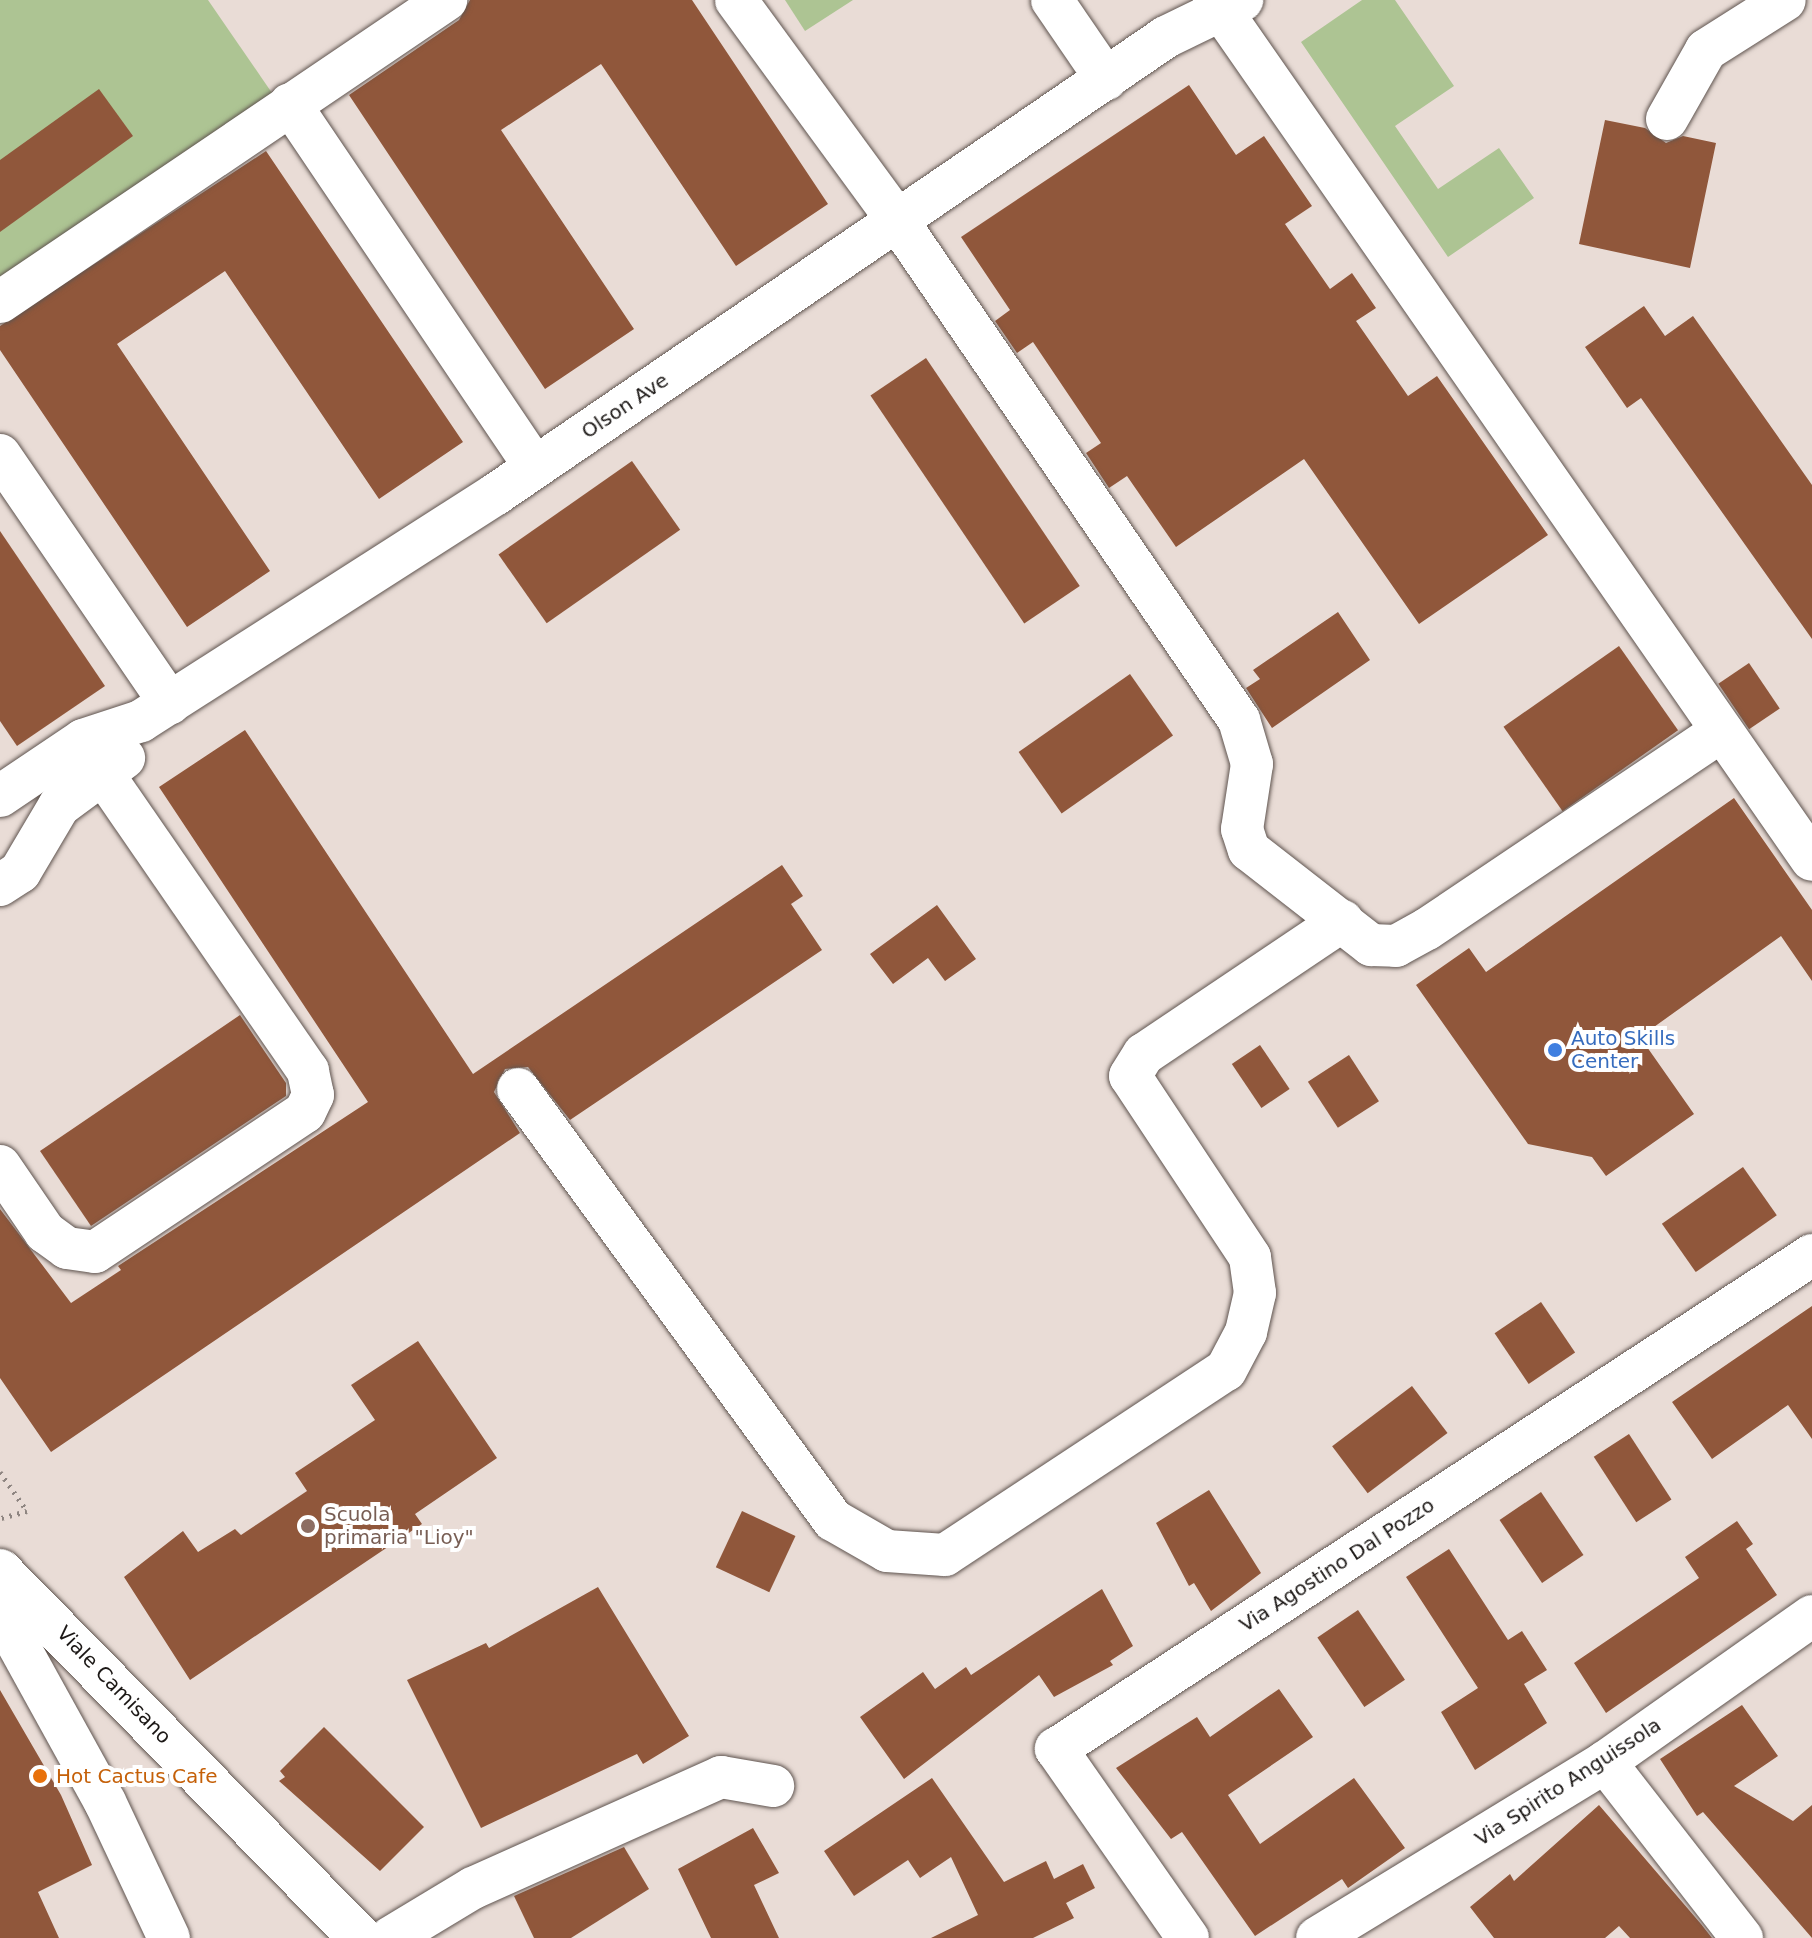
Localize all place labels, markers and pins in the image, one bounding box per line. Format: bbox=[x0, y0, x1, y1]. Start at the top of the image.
place label: Auto Skills Center bbox=[1571, 1026, 1675, 1073]
marker: Auto Skills Center bbox=[1546, 1041, 1564, 1059]
place label: Scuola primaria "Lioy" bbox=[324, 1502, 474, 1549]
marker: Scuola primaria "Lioy" bbox=[299, 1517, 317, 1535]
place label: Hot Cactus Cafe bbox=[56, 1764, 218, 1788]
marker: Hot Cactus Cafe bbox=[31, 1767, 49, 1785]

